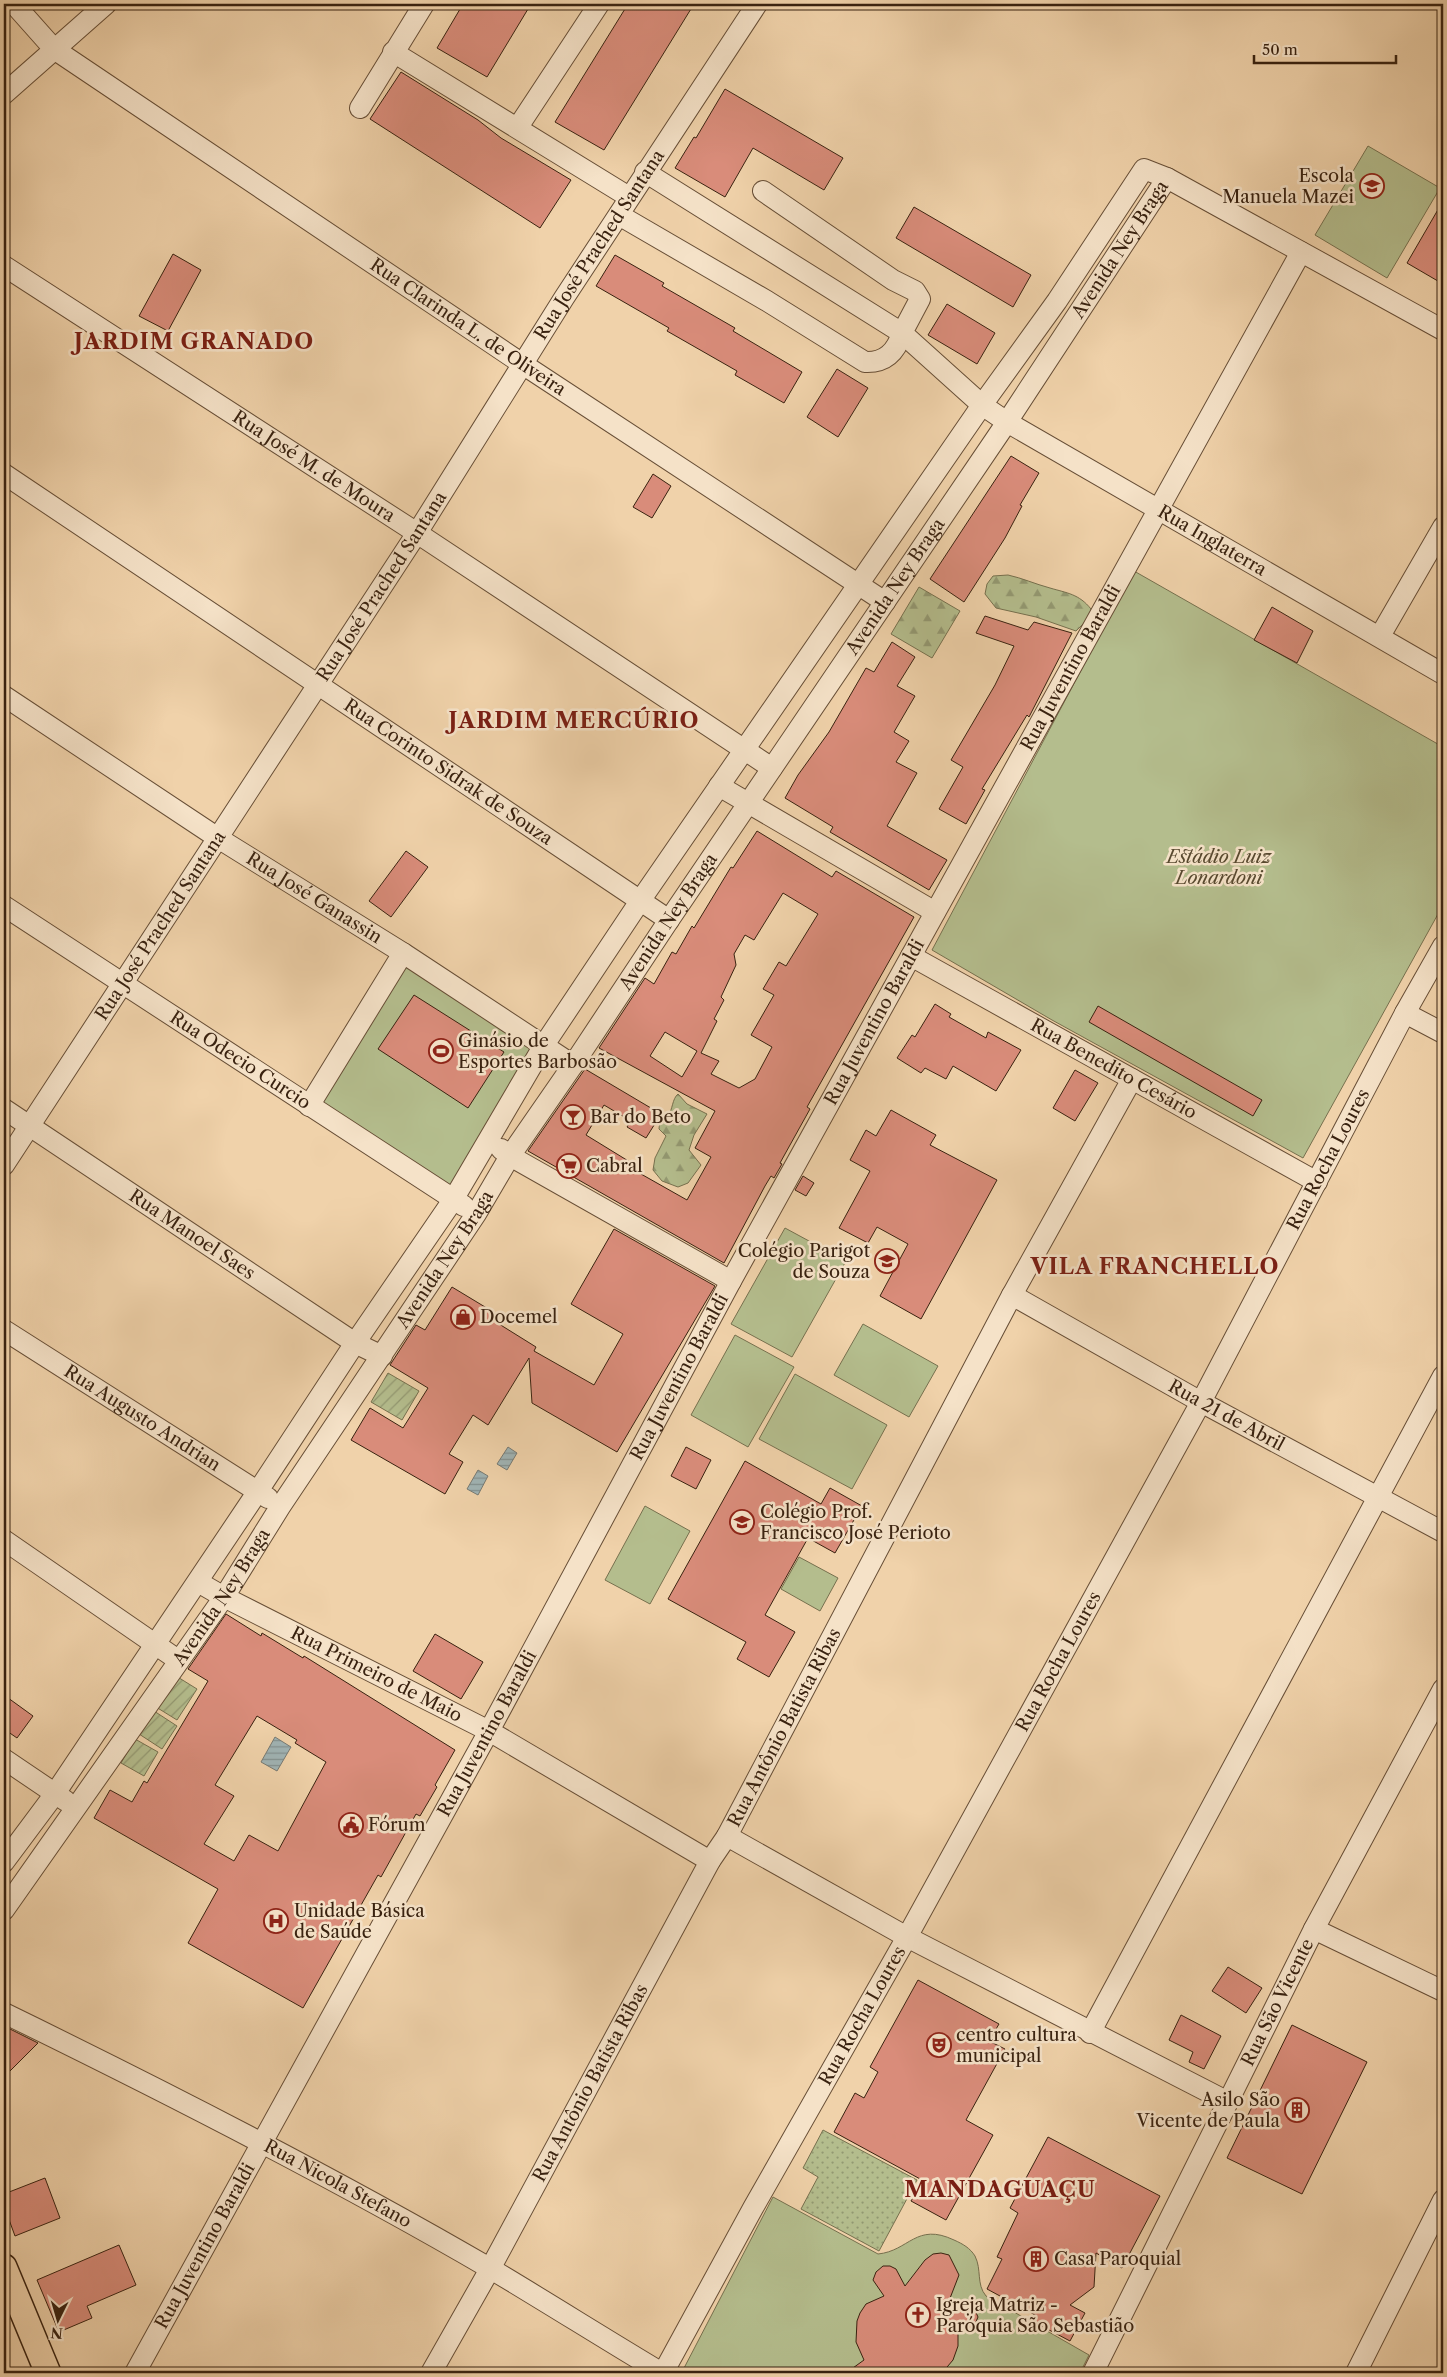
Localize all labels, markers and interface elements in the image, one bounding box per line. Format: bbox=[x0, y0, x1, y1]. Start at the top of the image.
scale bar bbox=[1254, 32, 1397, 64]
text: 50 m bbox=[1262, 40, 1298, 59]
street label: Rua José Prached Santana bbox=[530, 145, 669, 344]
place label: Escola Manuela Mazei bbox=[1222, 165, 1355, 208]
school or university icon: Escola Manuela Mazei bbox=[1359, 173, 1385, 199]
street label: Avenida Ney Braga bbox=[1066, 176, 1174, 323]
street label: Rua Clarinda L. de Oliveira bbox=[366, 254, 571, 401]
district label: JARDIM GRANADO bbox=[70, 328, 314, 355]
street label: Rua José M. de Moura bbox=[229, 406, 400, 527]
street label: Rua José Prached Santana bbox=[312, 487, 452, 685]
street label: Rua Inglaterra bbox=[1154, 501, 1271, 581]
street label: Avenida Ney Braga bbox=[841, 514, 950, 660]
street label: Rua Juventino Baraldi bbox=[1016, 581, 1126, 755]
street label: Rua Corinto Sidrak de Souza bbox=[340, 694, 557, 850]
district label: JARDIM MERCÚRIO bbox=[444, 706, 700, 734]
street label: Rua José Prached Santana bbox=[91, 826, 231, 1024]
park label: Estádio Luiz Lonardoni bbox=[1165, 846, 1273, 889]
street label: Rua José Ganassin bbox=[242, 847, 386, 948]
street label: Avenida Ney Braga bbox=[614, 849, 722, 995]
street label: Rua Juventino Baraldi bbox=[820, 935, 929, 1109]
street label: Rua Odecio Curcio bbox=[166, 1006, 315, 1114]
street label: Rua Benedito Cesário bbox=[1027, 1014, 1201, 1124]
place label: Ginásio de Esportes Barbosão bbox=[458, 1030, 617, 1073]
sports icon: Ginásio de Esportes Barbosão bbox=[428, 1038, 454, 1064]
street label: Rua Rocha Loures bbox=[1282, 1085, 1374, 1234]
bar icon: Bar do Beto bbox=[560, 1104, 586, 1130]
place label: Bar do Beto bbox=[590, 1106, 691, 1128]
supermarket icon: Cabral bbox=[556, 1153, 582, 1179]
place label: Cabral bbox=[586, 1155, 643, 1177]
street label: Rua Manoel Saes bbox=[125, 1185, 259, 1284]
street label: Avenida Ney Braga bbox=[391, 1186, 498, 1333]
place label: Colégio Parigot de Souza bbox=[738, 1240, 871, 1283]
school or university icon: Colégio Parigot de Souza bbox=[874, 1248, 900, 1274]
district label: VILA FRANCHELLO bbox=[1030, 1253, 1279, 1280]
street label: Rua Juventino Baraldi bbox=[626, 1290, 733, 1464]
shop icon: Docemel bbox=[450, 1304, 476, 1330]
place label: Docemel bbox=[480, 1306, 557, 1328]
street label: Rua Augusto Andrian bbox=[60, 1360, 225, 1476]
street label: Rua 21 de Abril bbox=[1165, 1375, 1288, 1456]
place label: Colégio Prof. Francisco José Perioto bbox=[760, 1501, 951, 1544]
school or university icon: Colégio Prof. Francisco José Perioto bbox=[729, 1509, 755, 1535]
street label: Avenida Ney Braga bbox=[167, 1524, 275, 1671]
street label: Rua Rocha Loures bbox=[1011, 1588, 1106, 1735]
street label: Rua Primeiro de Maio bbox=[287, 1622, 466, 1727]
street label: Rua Antônio Batista Ribas bbox=[723, 1624, 845, 1831]
street label: Rua Juventino Baraldi bbox=[433, 1646, 541, 1820]
public building icon: Fórum bbox=[338, 1812, 364, 1838]
place label: Fórum bbox=[368, 1814, 426, 1836]
place label: Unidade Básica de Saúde bbox=[294, 1900, 425, 1943]
hospital icon: Unidade Básica de Saúde bbox=[263, 1908, 289, 1934]
street label: Rua São Vicente bbox=[1237, 1935, 1318, 2070]
street label: Rua Rocha Loures bbox=[814, 1942, 910, 2089]
street label: Rua Antônio Batista Ribas bbox=[528, 1980, 653, 2186]
place label: centro cultura municipal bbox=[956, 2024, 1077, 2067]
theatre icon: centro cultura municipal bbox=[926, 2032, 952, 2058]
place label: Asilo São Vicente de Paula bbox=[1136, 2089, 1281, 2132]
building icon: Asilo São Vicente de Paula bbox=[1284, 2097, 1310, 2123]
street label: Rua Nicola Stefano bbox=[261, 2135, 415, 2232]
street label: Rua Juventino Baraldi bbox=[150, 2159, 260, 2333]
district label: MANDAGUAÇU bbox=[904, 2176, 1096, 2203]
building icon: Casa Paroquial bbox=[1023, 2246, 1049, 2272]
place label: Casa Paroquial bbox=[1054, 2248, 1181, 2270]
north arrow bbox=[32, 2294, 82, 2344]
place label: Igreja Matriz - Paróquia São Sebastião bbox=[936, 2294, 1134, 2337]
church icon: Igreja Matriz - Paróquia São Sebastião bbox=[905, 2302, 931, 2328]
text: N bbox=[50, 2323, 64, 2342]

